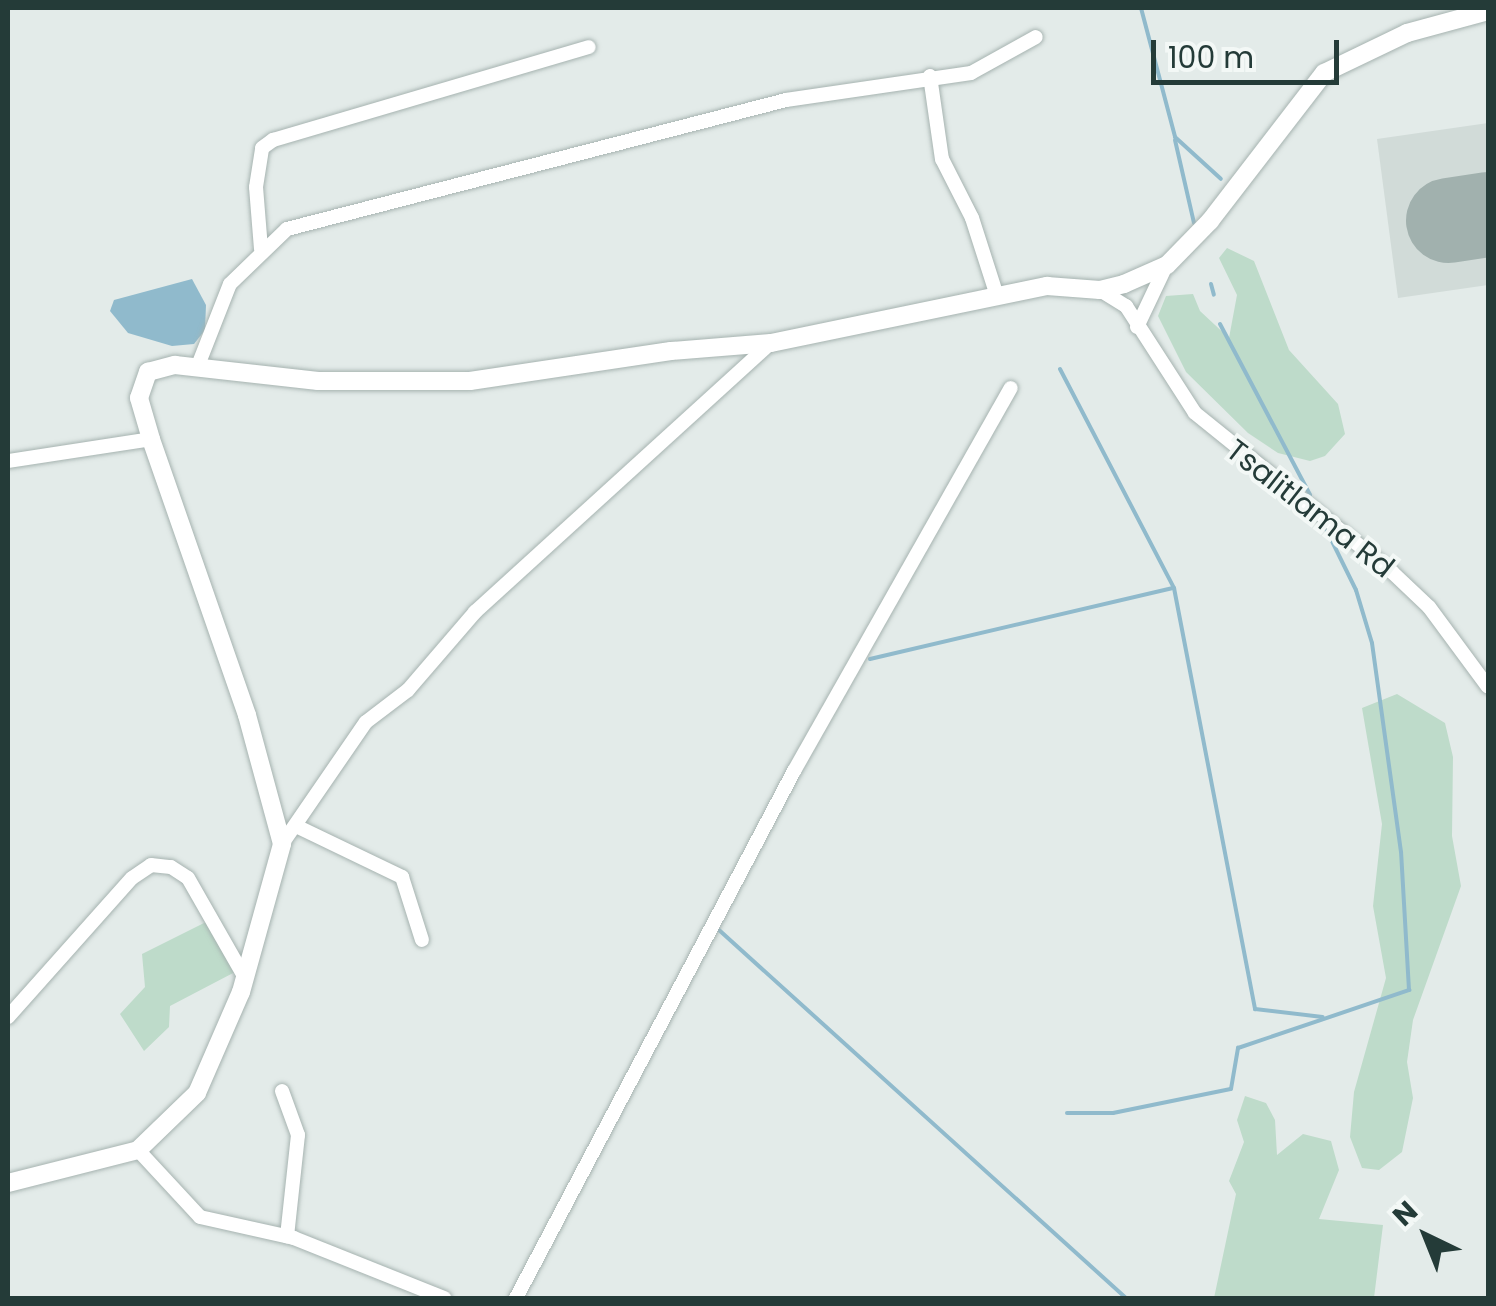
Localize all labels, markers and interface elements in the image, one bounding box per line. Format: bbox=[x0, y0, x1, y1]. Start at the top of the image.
scale bar bbox=[1156, 20, 1344, 82]
text: 100 m bbox=[1168, 36, 1254, 79]
street label: Tsalitlama Rd bbox=[1219, 432, 1401, 586]
north arrow bbox=[1376, 1186, 1476, 1286]
text: N bbox=[1384, 1192, 1426, 1235]

